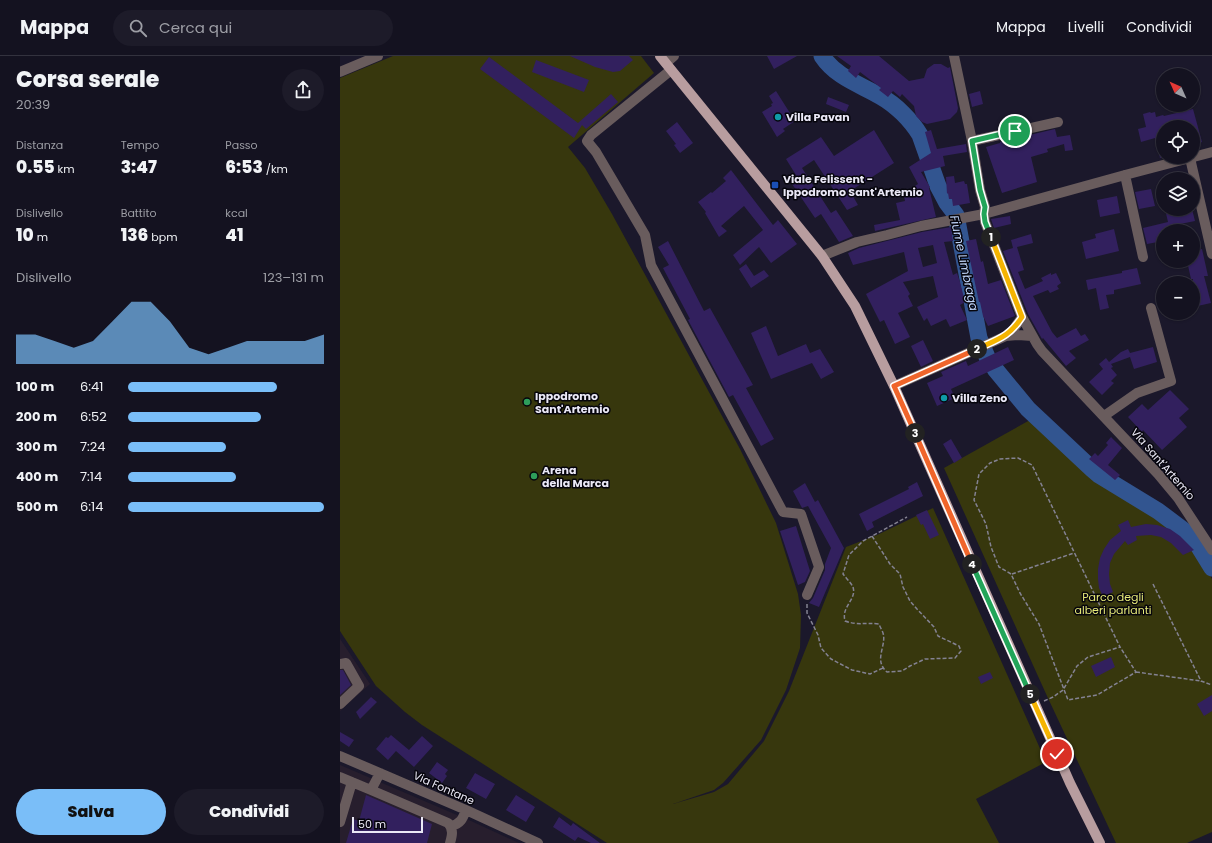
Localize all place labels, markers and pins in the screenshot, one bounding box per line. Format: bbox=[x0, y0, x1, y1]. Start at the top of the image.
place label: Villa Pavan bbox=[786, 109, 850, 125]
marker: Villa Pavan bbox=[773, 112, 783, 122]
pin bbox=[998, 114, 1032, 148]
place label: Viale Felissent - Ippodromo Sant'Artemio bbox=[783, 171, 923, 200]
marker: Viale Felissent - Ippodromo Sant'Artemio bbox=[770, 180, 780, 190]
pin: 1 bbox=[981, 227, 1001, 247]
pin: 2 bbox=[967, 339, 987, 359]
place label: Ippodromo Sant'Artemio bbox=[535, 388, 610, 417]
place label: Villa Zeno bbox=[952, 390, 1007, 406]
marker: Villa Zeno bbox=[939, 393, 949, 403]
marker: Ippodromo Sant'Artemio bbox=[522, 397, 532, 407]
pin: 3 bbox=[905, 423, 925, 443]
place label: Arena della Marca bbox=[542, 462, 609, 491]
marker: Arena della Marca bbox=[529, 471, 539, 481]
pin: 4 bbox=[962, 554, 982, 574]
pin: 5 bbox=[1020, 684, 1040, 704]
pin bbox=[1040, 737, 1074, 771]

